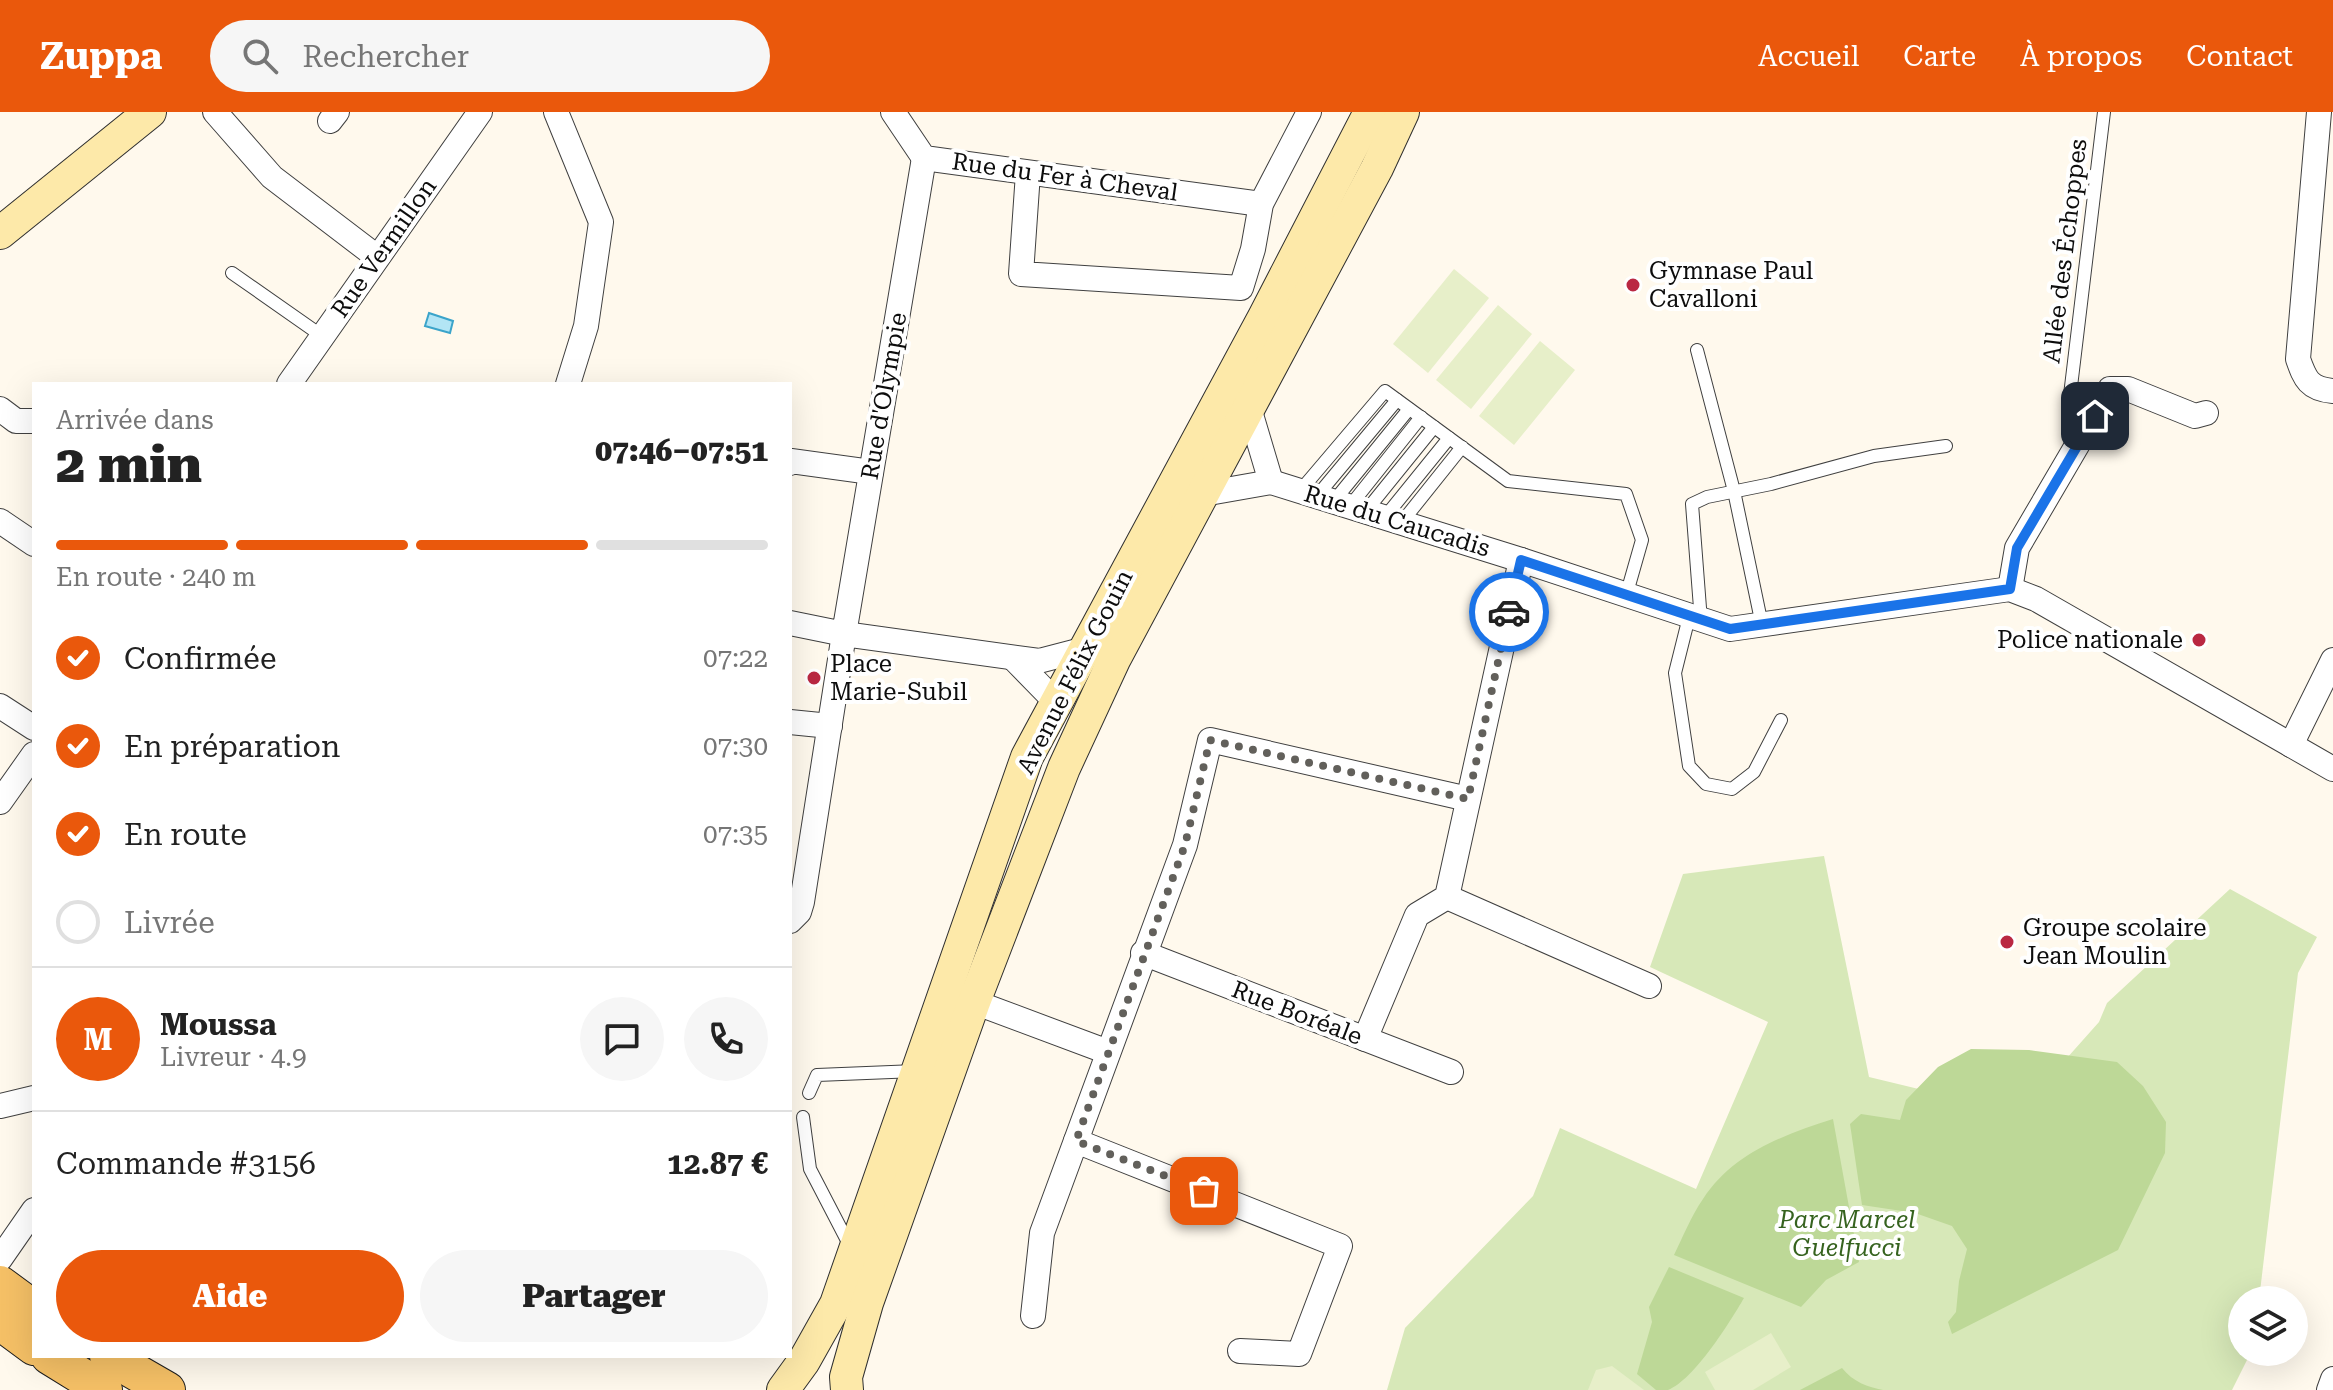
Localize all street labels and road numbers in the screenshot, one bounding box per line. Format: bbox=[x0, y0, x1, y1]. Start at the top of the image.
street label: Allée des Échoppes bbox=[2036, 137, 2093, 365]
street label: Rue du Fer à Cheval bbox=[950, 147, 1180, 207]
street label: Rue Vermillon bbox=[326, 173, 442, 323]
street label: Rue d'Olympie bbox=[856, 310, 912, 482]
street label: Rue du Caucadis bbox=[1301, 479, 1493, 563]
street label: Avenue Félix Gouin bbox=[1011, 565, 1139, 779]
street label: Rue Boréale bbox=[1228, 975, 1366, 1051]

